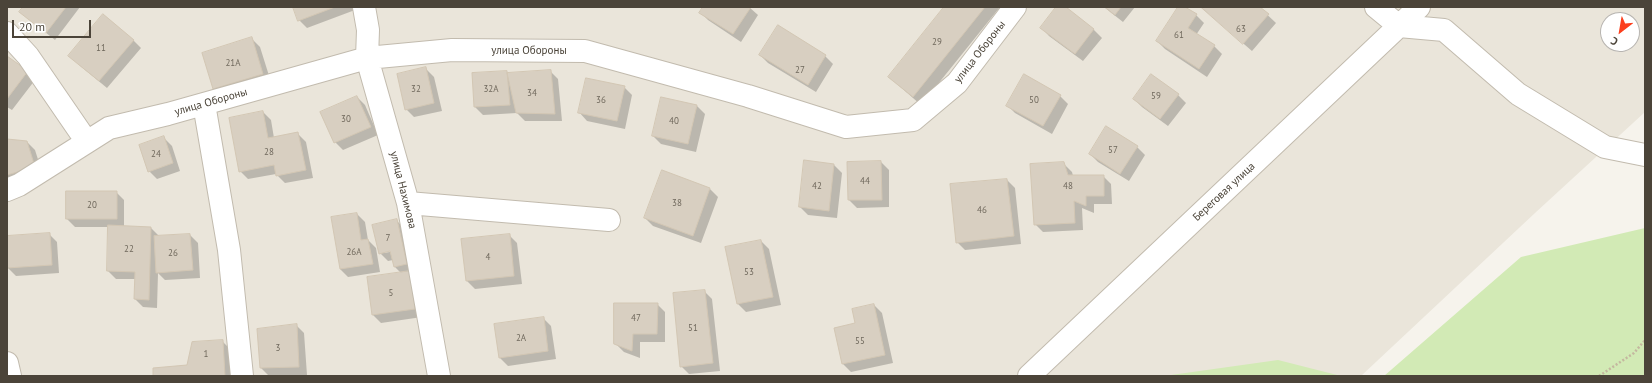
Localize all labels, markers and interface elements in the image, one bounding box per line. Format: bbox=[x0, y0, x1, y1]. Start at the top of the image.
scale bar bbox=[14, 12, 93, 38]
north arrow bbox=[1600, 12, 1640, 52]
street label: улица Обороны bbox=[952, 18, 1008, 86]
text: 20 m bbox=[19, 19, 45, 34]
house number: 63 bbox=[1236, 24, 1246, 34]
house number: 61 bbox=[1174, 30, 1184, 40]
text: С bbox=[1608, 34, 1621, 49]
house number: 29 bbox=[932, 37, 942, 47]
house number: 11 bbox=[96, 43, 106, 53]
street label: улица Обороны bbox=[491, 44, 567, 58]
house number: 21А bbox=[225, 58, 241, 68]
house number: 27 bbox=[795, 65, 805, 75]
house number: 32 bbox=[411, 84, 421, 94]
house number: 32А bbox=[483, 84, 499, 94]
street label: улица Обороны bbox=[173, 85, 249, 119]
house number: 34 bbox=[527, 88, 537, 98]
house number: 59 bbox=[1151, 91, 1161, 101]
house number: 36 bbox=[596, 95, 606, 105]
house number: 50 bbox=[1029, 95, 1039, 105]
house number: 30 bbox=[341, 114, 351, 124]
house number: 40 bbox=[669, 116, 679, 126]
house number: 57 bbox=[1108, 145, 1118, 155]
house number: 28 bbox=[264, 147, 274, 157]
house number: 24 bbox=[151, 149, 161, 159]
street label: улица Нахимова bbox=[387, 150, 419, 230]
street label: Береговая улица bbox=[1190, 160, 1258, 224]
house number: 44 bbox=[860, 176, 870, 186]
house number: 42 bbox=[812, 181, 822, 191]
house number: 48 bbox=[1063, 181, 1073, 191]
house number: 38 bbox=[672, 198, 682, 208]
house number: 20 bbox=[87, 200, 97, 210]
house number: 46 bbox=[977, 205, 987, 215]
house number: 7 bbox=[386, 233, 390, 243]
house number: 22 bbox=[124, 244, 134, 254]
house number: 26А bbox=[346, 247, 362, 257]
house number: 26 bbox=[168, 248, 178, 258]
house number: 4 bbox=[486, 252, 490, 262]
house number: 53 bbox=[744, 267, 754, 277]
house number: 5 bbox=[389, 288, 393, 298]
house number: 47 bbox=[631, 313, 641, 323]
house number: 51 bbox=[688, 323, 698, 333]
house number: 2А bbox=[516, 333, 526, 343]
house number: 55 bbox=[855, 336, 865, 346]
house number: 3 bbox=[276, 343, 280, 353]
house number: 1 bbox=[204, 349, 208, 359]

